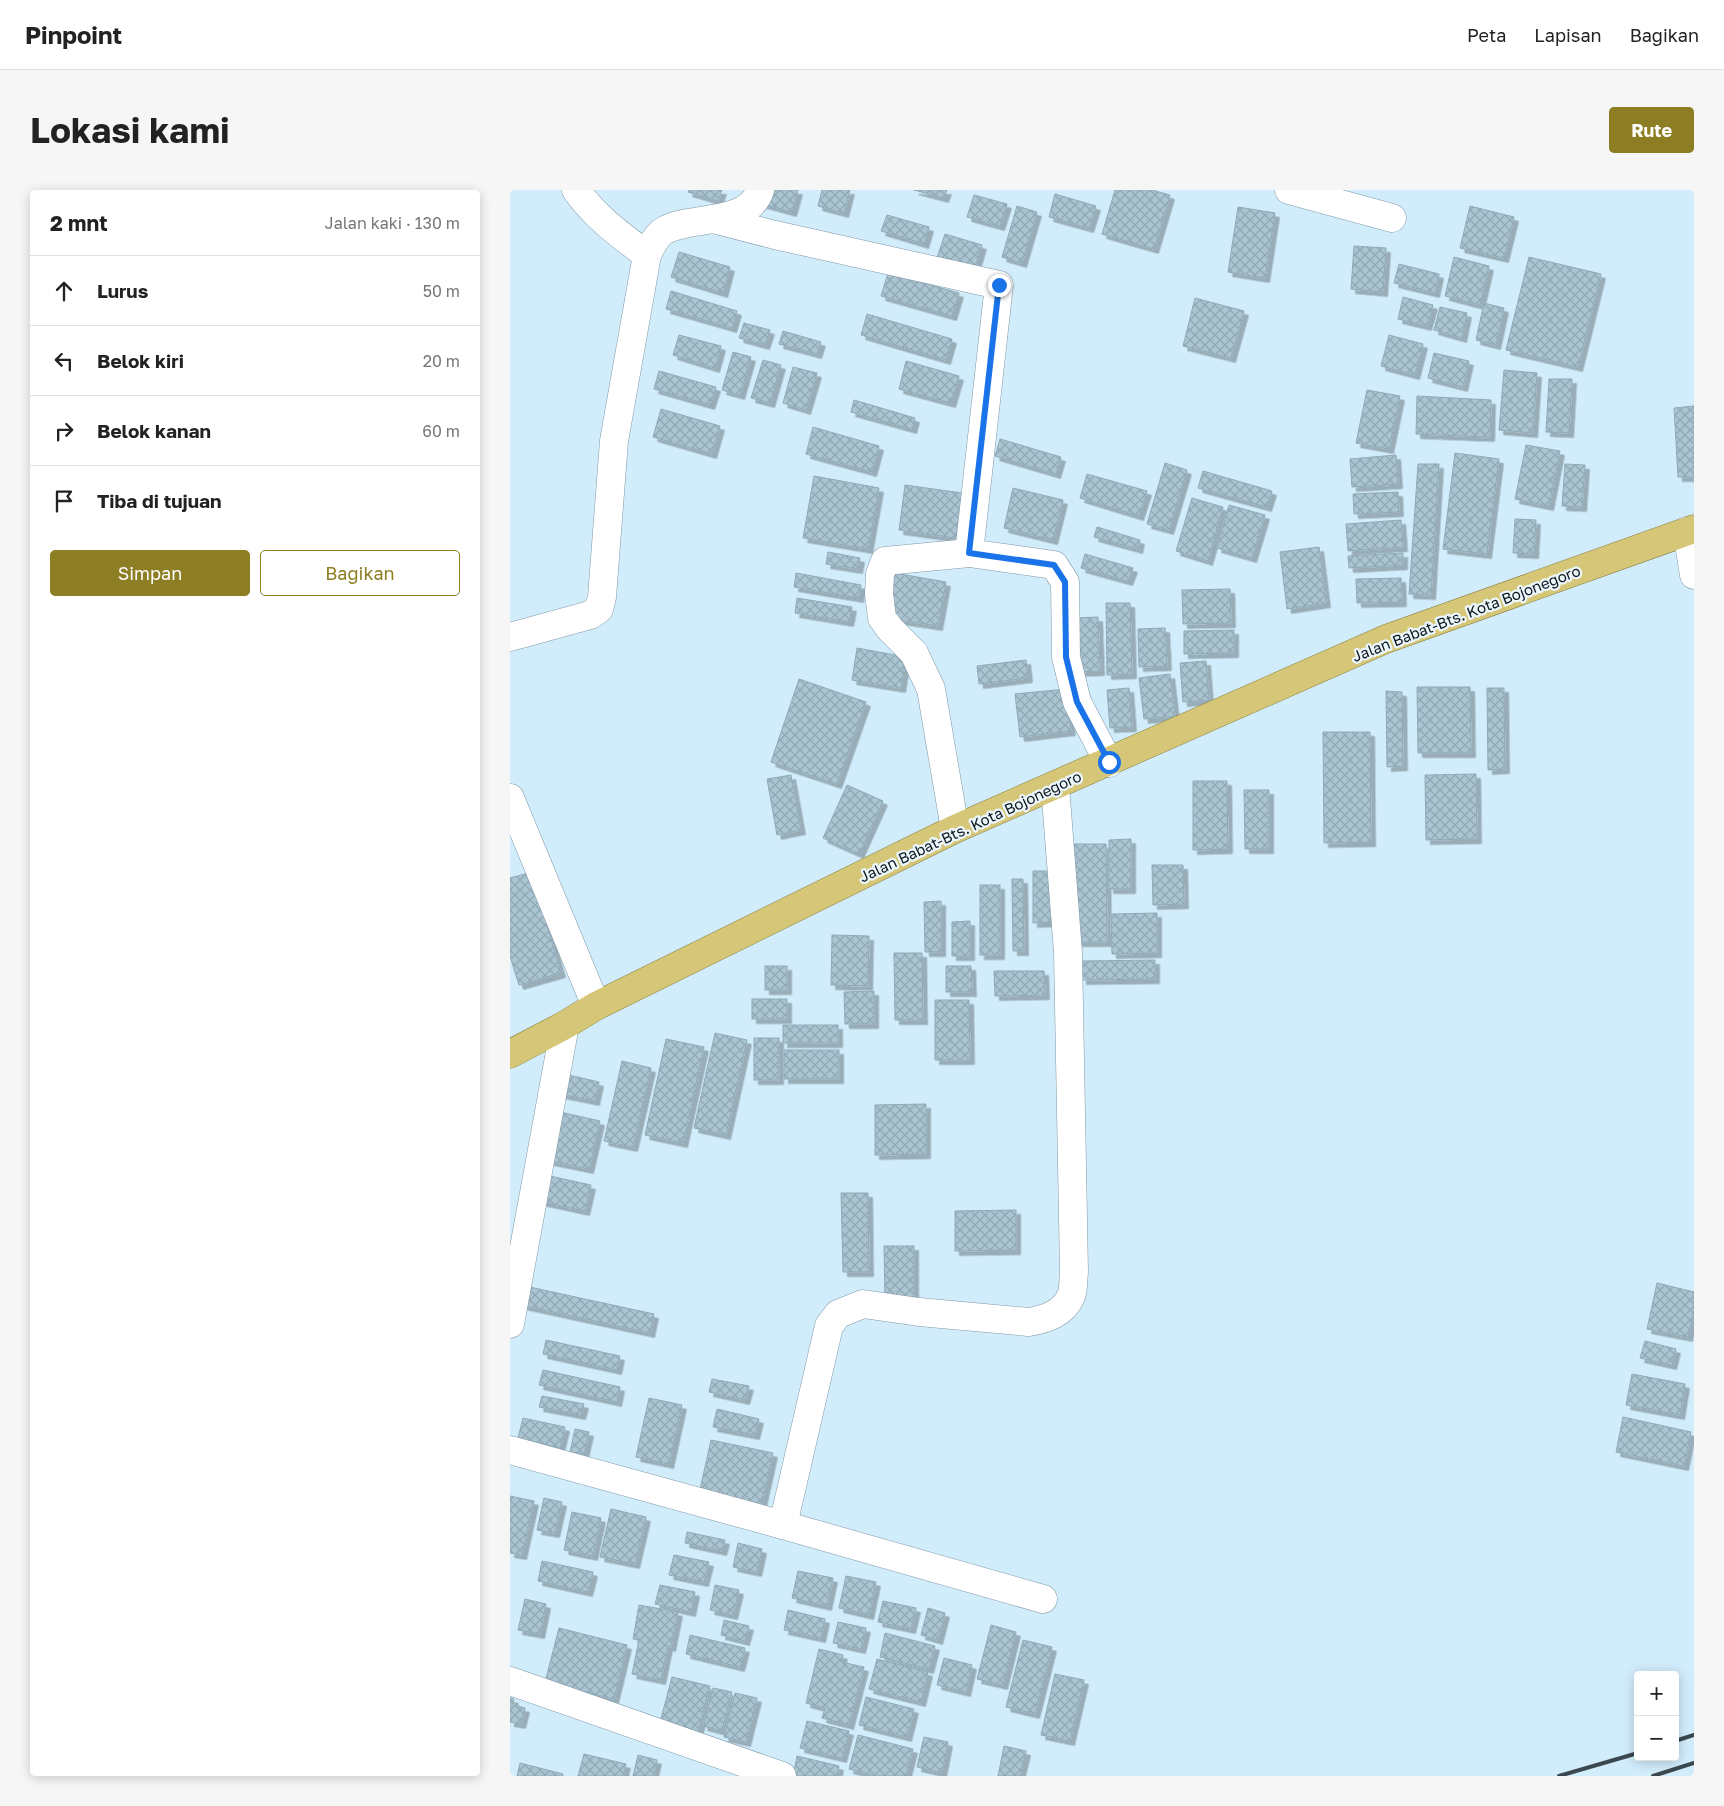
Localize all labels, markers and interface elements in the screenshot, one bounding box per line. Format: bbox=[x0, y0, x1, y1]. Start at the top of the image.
text: Pinpoint bbox=[25, 20, 122, 49]
text: Peta bbox=[1467, 24, 1506, 46]
text: Lapisan bbox=[1534, 24, 1602, 46]
text: Bagikan bbox=[1630, 24, 1699, 46]
button: Rute bbox=[1609, 107, 1694, 153]
text: Lokasi kami bbox=[30, 109, 230, 151]
text: 2 mnt bbox=[50, 210, 108, 236]
text: Jalan kaki · 130 m bbox=[325, 213, 460, 233]
route end bbox=[988, 274, 1011, 297]
icon: ahead bbox=[50, 277, 78, 305]
text: Lurus bbox=[97, 279, 148, 302]
text: 50 m bbox=[423, 281, 460, 301]
icon: left bbox=[50, 347, 78, 375]
text: Belok kiri bbox=[97, 349, 184, 372]
text: 20 m bbox=[423, 351, 460, 371]
icon: right bbox=[50, 417, 78, 445]
text: Belok kanan bbox=[97, 419, 211, 442]
text: 60 m bbox=[422, 421, 460, 441]
icon: arrive bbox=[50, 487, 78, 515]
text: Tiba di tujuan bbox=[97, 489, 222, 512]
button: Simpan bbox=[50, 550, 250, 596]
button: Bagikan bbox=[260, 550, 460, 596]
street label: Jalan Babat-Bts. Kota Bojonegoro bbox=[1349, 561, 1583, 665]
route start bbox=[1098, 751, 1121, 774]
street label: Jalan Babat-Bts. Kota Bojonegoro bbox=[856, 766, 1084, 886]
map controls bbox=[1634, 1671, 1679, 1761]
button: + bbox=[1634, 1671, 1679, 1716]
button: − bbox=[1634, 1716, 1679, 1761]

